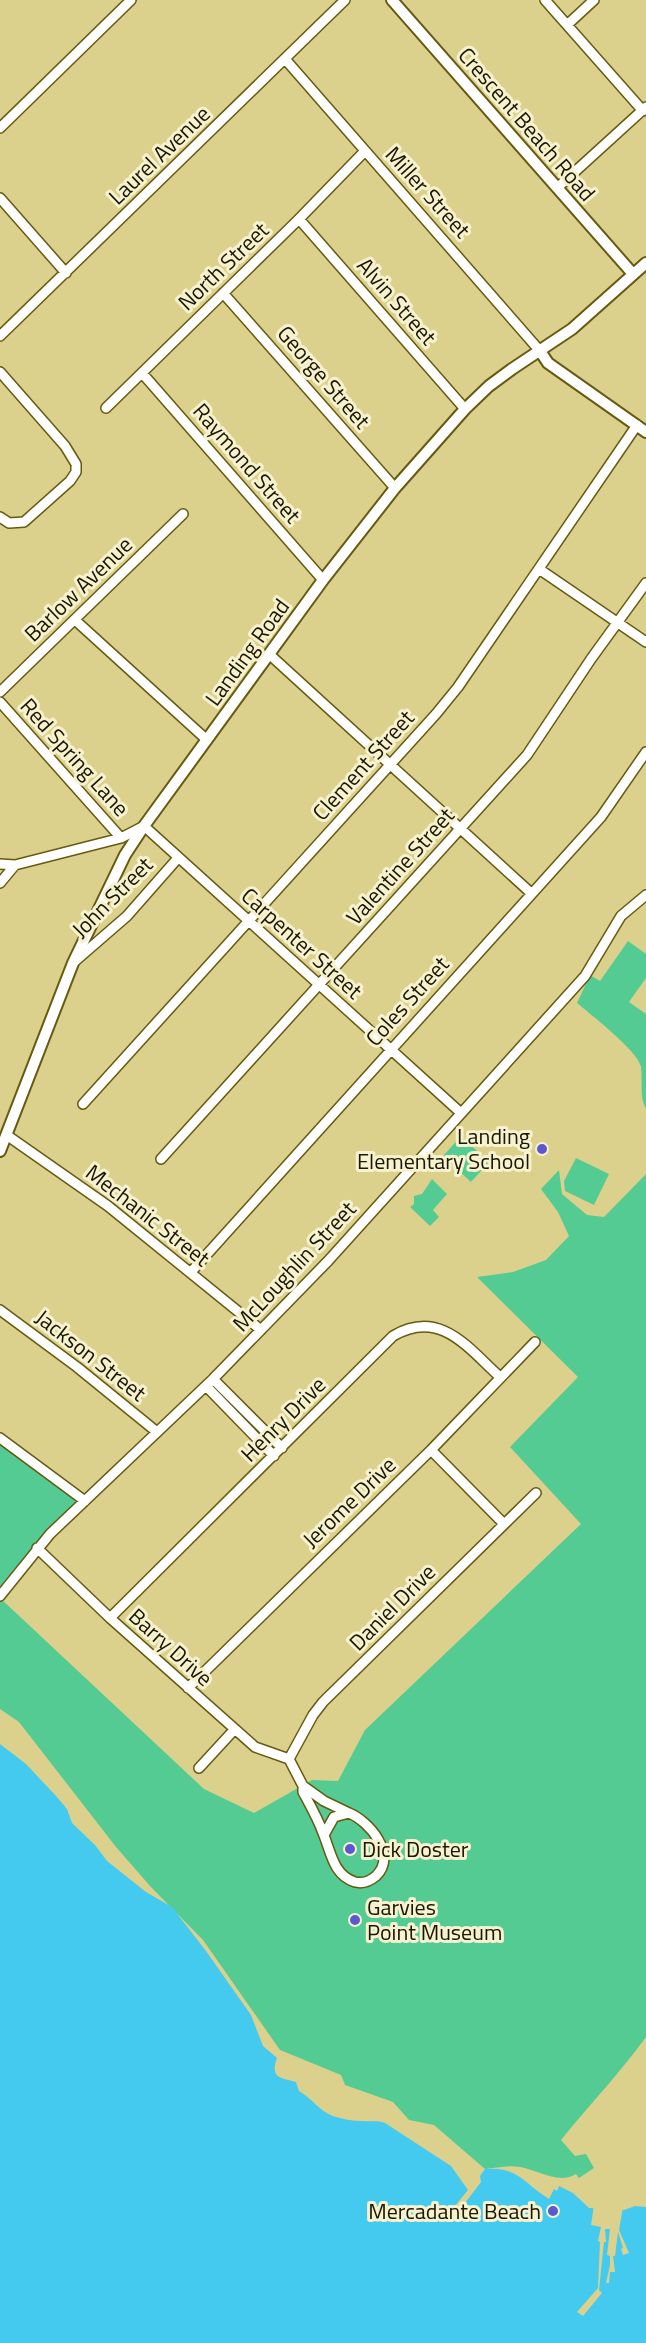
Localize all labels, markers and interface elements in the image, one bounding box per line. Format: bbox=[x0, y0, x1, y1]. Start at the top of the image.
street label: Crescent Beach Road bbox=[450, 39, 604, 209]
street label: Laurel Avenue bbox=[100, 97, 218, 213]
street label: Miller Street bbox=[377, 138, 479, 246]
street label: North Street bbox=[170, 214, 276, 318]
street label: Alvin Street bbox=[349, 249, 445, 353]
street label: George Street bbox=[269, 318, 379, 437]
street label: Raymond Street bbox=[185, 395, 309, 531]
street label: Barlow Avenue bbox=[16, 528, 140, 650]
street label: Landing Road bbox=[196, 591, 298, 713]
street label: Red Spring Lane bbox=[12, 690, 138, 824]
street label: Clement Street bbox=[304, 702, 422, 828]
street label: Valentine Street bbox=[338, 799, 462, 932]
street label: John Street bbox=[64, 848, 161, 945]
street label: Carpenter Street bbox=[234, 879, 370, 1007]
street label: Coles Street bbox=[357, 948, 457, 1054]
place label: Landing Elementary School bbox=[357, 1119, 530, 1178]
marker: Landing Elementary School bbox=[535, 1142, 549, 1156]
street label: Mechanic Street bbox=[79, 1156, 218, 1275]
street label: McLoughlin Street bbox=[224, 1193, 364, 1339]
street label: Jackson Street bbox=[28, 1301, 154, 1409]
street label: Henry Drive bbox=[232, 1368, 334, 1470]
street label: Jerome Drive bbox=[294, 1448, 404, 1556]
street label: Daniel Drive bbox=[341, 1556, 443, 1658]
street label: Barry Drive bbox=[121, 1600, 221, 1694]
place label: Dick Doster bbox=[362, 1832, 469, 1866]
marker: Dick Doster bbox=[343, 1842, 357, 1856]
place label: Garvies Point Museum bbox=[367, 1890, 502, 1949]
marker: Garvies Point Museum bbox=[348, 1913, 362, 1927]
place label: Mercadante Beach bbox=[368, 2194, 541, 2228]
marker: Mercadante Beach bbox=[546, 2204, 560, 2218]

